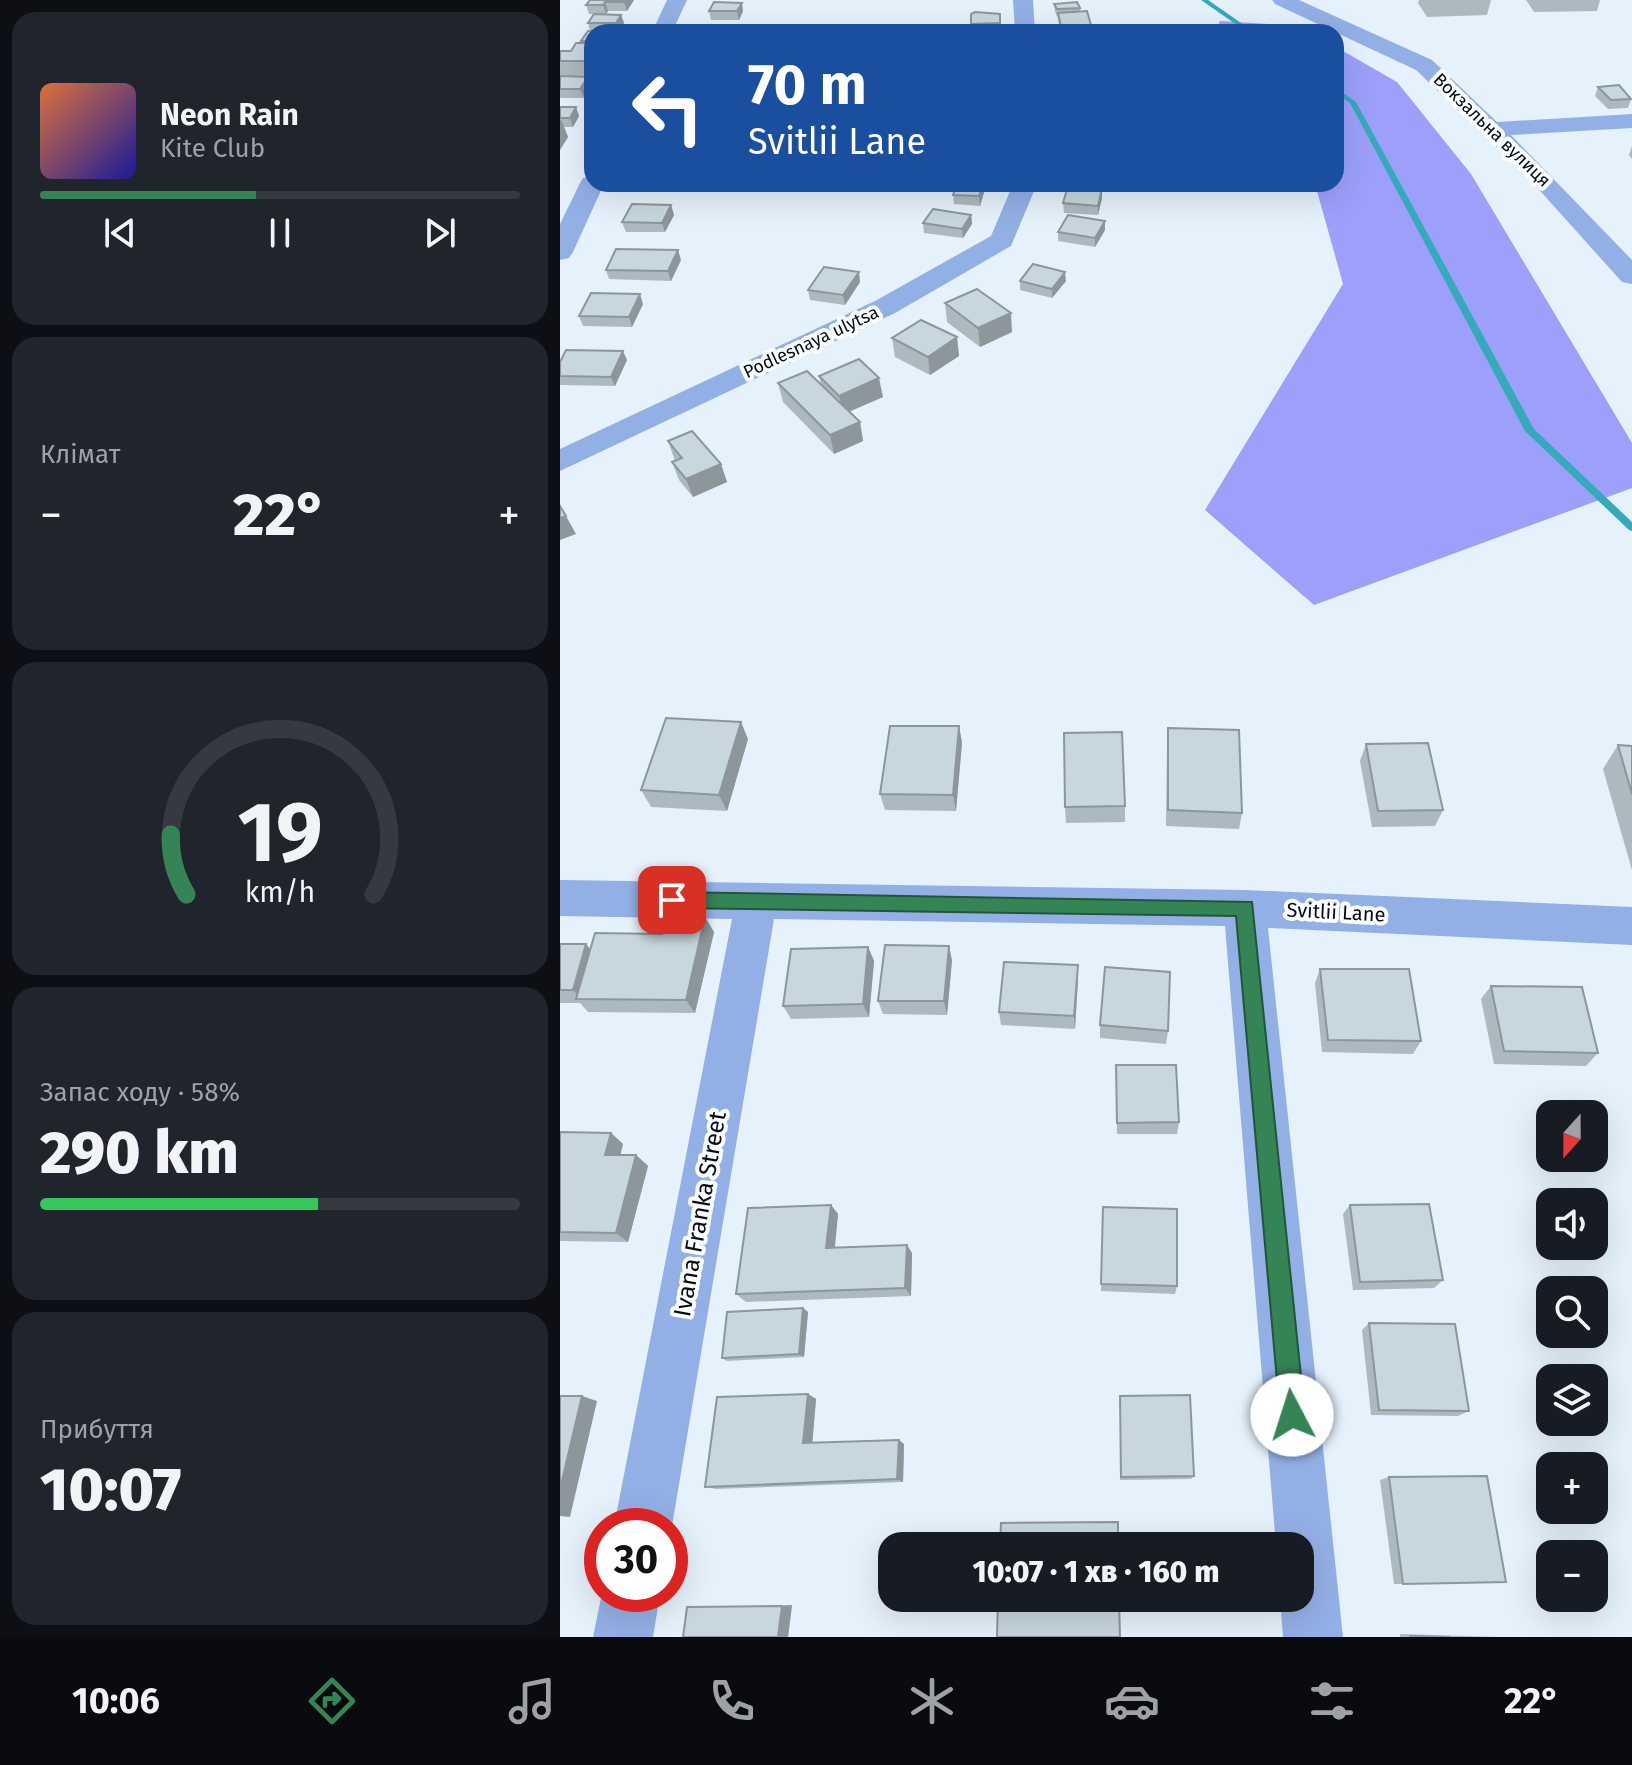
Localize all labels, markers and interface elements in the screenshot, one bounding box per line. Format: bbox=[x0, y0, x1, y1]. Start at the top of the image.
text: 70 m bbox=[748, 52, 867, 119]
icon: left bbox=[616, 56, 720, 160]
street label: Вокзальна вулиця bbox=[1429, 68, 1555, 192]
text: Neon Rain bbox=[160, 97, 299, 133]
text: Svitlii Lane bbox=[748, 120, 926, 164]
text: Kite Club bbox=[160, 133, 265, 164]
icon: previous bbox=[98, 211, 142, 255]
icon: pause bbox=[258, 211, 302, 255]
icon: next bbox=[418, 211, 462, 255]
street label: Podlesnaya ulytsa bbox=[740, 301, 882, 383]
text: Клімат bbox=[40, 439, 120, 470]
text: 22° bbox=[233, 479, 327, 551]
text: − bbox=[40, 489, 62, 542]
text: + bbox=[498, 489, 520, 542]
text: 19 bbox=[237, 782, 323, 882]
pin bbox=[638, 866, 706, 934]
text: km/h bbox=[245, 875, 315, 910]
icon: arrive bbox=[650, 878, 694, 922]
street label: Svitlii Lane bbox=[1286, 897, 1386, 927]
text: Запас ходу · 58% bbox=[40, 1077, 240, 1108]
north arrow bbox=[1536, 1100, 1608, 1172]
map controls bbox=[1536, 1100, 1608, 1612]
street label: Ivana Franka Street bbox=[668, 1109, 732, 1319]
text: 290 km bbox=[40, 1117, 239, 1189]
button: sound bbox=[1536, 1188, 1608, 1260]
button: search bbox=[1536, 1276, 1608, 1348]
button: layers bbox=[1536, 1364, 1608, 1436]
position arrow bbox=[1250, 1373, 1334, 1457]
text: Прибуття bbox=[40, 1414, 154, 1445]
button: + bbox=[1536, 1452, 1608, 1524]
text: 10:07 bbox=[40, 1454, 181, 1526]
speed limit sign: 30 bbox=[584, 1508, 688, 1612]
button: − bbox=[1536, 1540, 1608, 1612]
text: 10:07 · 1 хв · 160 m bbox=[973, 1554, 1219, 1590]
icon: directions bbox=[304, 1673, 360, 1729]
icon: music bbox=[504, 1673, 560, 1729]
icon: phone bbox=[704, 1673, 760, 1729]
icon: climate bbox=[904, 1673, 960, 1729]
icon: car bbox=[1104, 1673, 1160, 1729]
icon: filters bbox=[1304, 1673, 1360, 1729]
text: 10:06 bbox=[72, 1679, 160, 1723]
text: 22° bbox=[1504, 1679, 1560, 1723]

